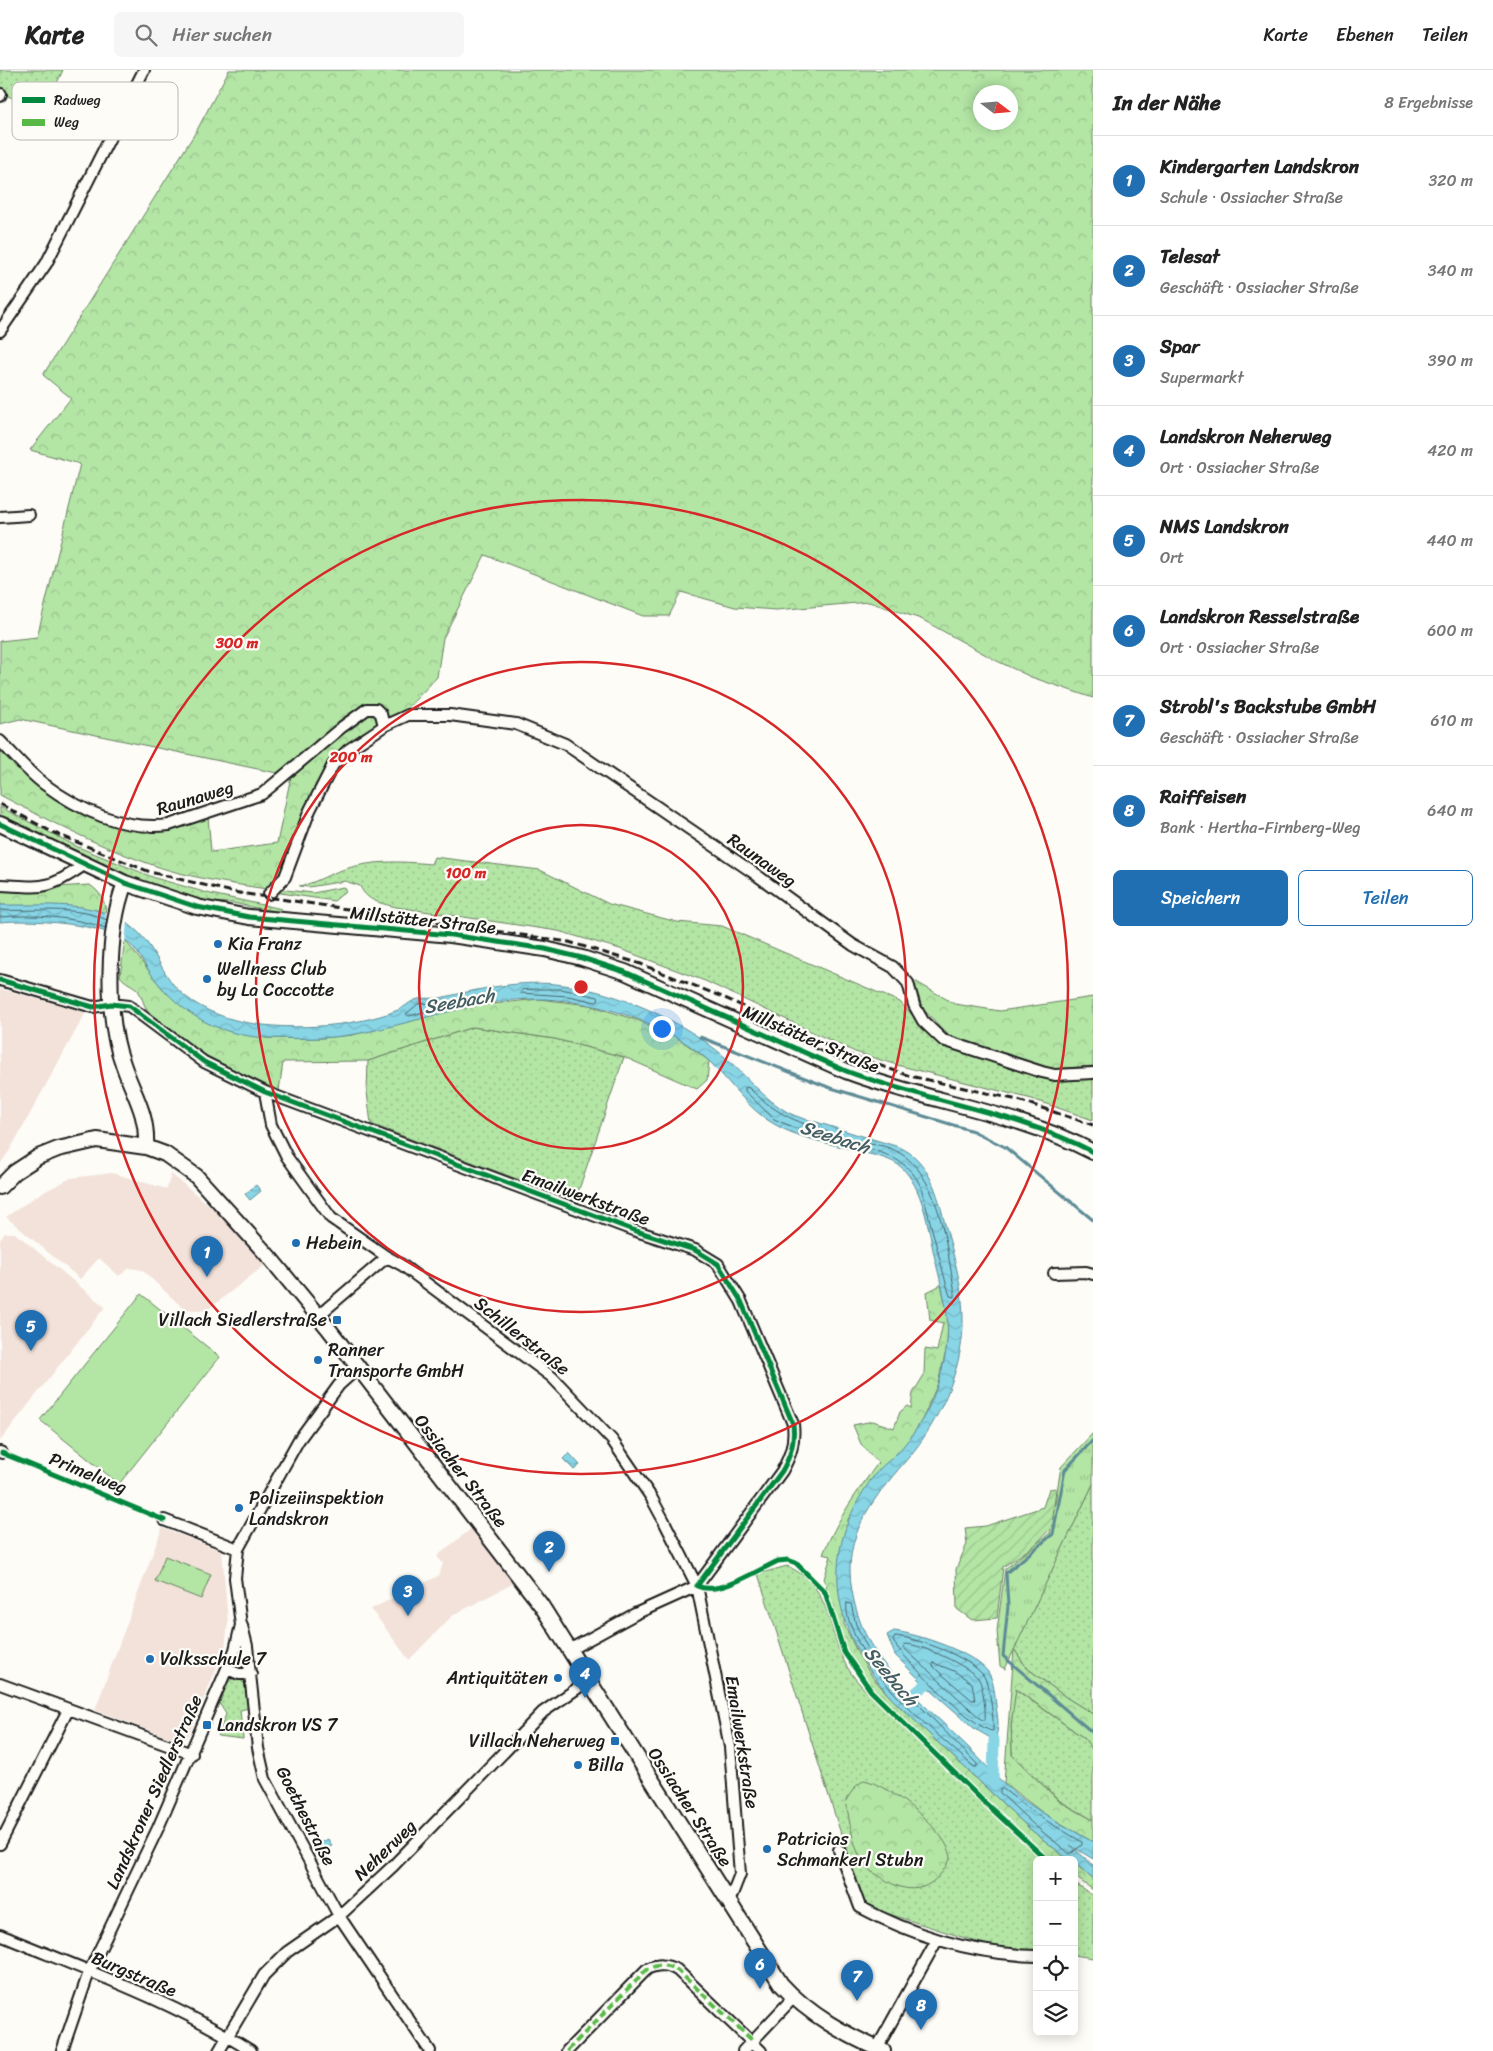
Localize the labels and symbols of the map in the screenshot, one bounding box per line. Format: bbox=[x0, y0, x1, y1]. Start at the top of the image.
legend bbox=[12, 82, 178, 140]
north arrow bbox=[973, 85, 1018, 130]
text: Radweg bbox=[54, 88, 101, 113]
text: Weg bbox=[54, 110, 79, 135]
text: 300 m bbox=[215, 630, 259, 656]
text: 200 m bbox=[328, 744, 373, 770]
street label: Raunaweg bbox=[152, 771, 238, 825]
street label: Raunaweg bbox=[720, 824, 804, 896]
text: 100 m bbox=[446, 860, 487, 886]
street label: Millstätter Straße bbox=[349, 896, 498, 944]
place label: Kia Franz bbox=[228, 928, 303, 960]
marker: Kia Franz bbox=[212, 938, 224, 950]
place label: Wellness Club by La Coccotte bbox=[217, 953, 334, 1006]
marker: Wellness Club by La Coccotte bbox=[201, 973, 213, 985]
water label: Seebach bbox=[421, 978, 499, 1023]
centre of rings bbox=[572, 978, 590, 996]
street label: Millstätter Straße bbox=[737, 996, 885, 1082]
your location bbox=[649, 1016, 675, 1042]
water label: Seebach bbox=[796, 1110, 876, 1164]
street label: Emailwerkstraße bbox=[517, 1159, 655, 1235]
place label: Hebein bbox=[306, 1227, 362, 1259]
pin: 1 bbox=[191, 1236, 223, 1277]
marker: Hebein bbox=[290, 1237, 302, 1249]
street label: Schillerstraße bbox=[467, 1288, 577, 1384]
place label: Villach Siedlerstraße bbox=[159, 1304, 327, 1336]
pin: 5 bbox=[15, 1310, 47, 1351]
marker: Villach Siedlerstraße bbox=[331, 1314, 343, 1326]
place label: Ranner Transporte GmbH bbox=[328, 1334, 464, 1387]
marker: Ranner Transporte GmbH bbox=[312, 1354, 324, 1366]
street label: Ossiacher Straße bbox=[406, 1407, 516, 1535]
street label: Primelweg bbox=[44, 1443, 132, 1503]
place label: Polizeiinspektion Landskron bbox=[249, 1482, 384, 1535]
marker: Polizeiinspektion Landskron bbox=[233, 1502, 245, 1514]
pin: 2 bbox=[533, 1531, 565, 1572]
pin: 3 bbox=[392, 1575, 424, 1616]
water label: Seebach bbox=[856, 1638, 928, 1715]
place label: Volksschule 7 bbox=[160, 1643, 268, 1675]
marker: Volksschule 7 bbox=[144, 1653, 156, 1665]
pin: 4 bbox=[569, 1657, 601, 1698]
place label: Antiquitäten bbox=[445, 1662, 548, 1694]
marker: Antiquitäten bbox=[552, 1672, 564, 1684]
street label: Emailwerkstraße bbox=[716, 1673, 768, 1811]
street label: Landskroner Siedlerstraße bbox=[97, 1689, 211, 1895]
place label: Landskron VS 7 bbox=[217, 1709, 339, 1741]
marker: Landskron VS 7 bbox=[201, 1719, 213, 1731]
place label: Villach Neherweg bbox=[469, 1725, 605, 1757]
marker: Villach Neherweg bbox=[609, 1735, 621, 1747]
street label: Ossiacher Straße bbox=[639, 1740, 741, 1874]
place label: Billa bbox=[588, 1749, 625, 1781]
marker: Billa bbox=[572, 1759, 584, 1771]
street label: Goethestraße bbox=[267, 1760, 345, 1872]
street label: Neherweg bbox=[346, 1811, 424, 1889]
place label: Patricias Schmankerl Stubn bbox=[777, 1823, 924, 1876]
marker: Patricias Schmankerl Stubn bbox=[761, 1843, 773, 1855]
street label: Burgstraße bbox=[86, 1942, 182, 2006]
pin: 6 bbox=[744, 1948, 776, 1989]
pin: 7 bbox=[841, 1960, 873, 2001]
pin: 8 bbox=[905, 1989, 937, 2030]

